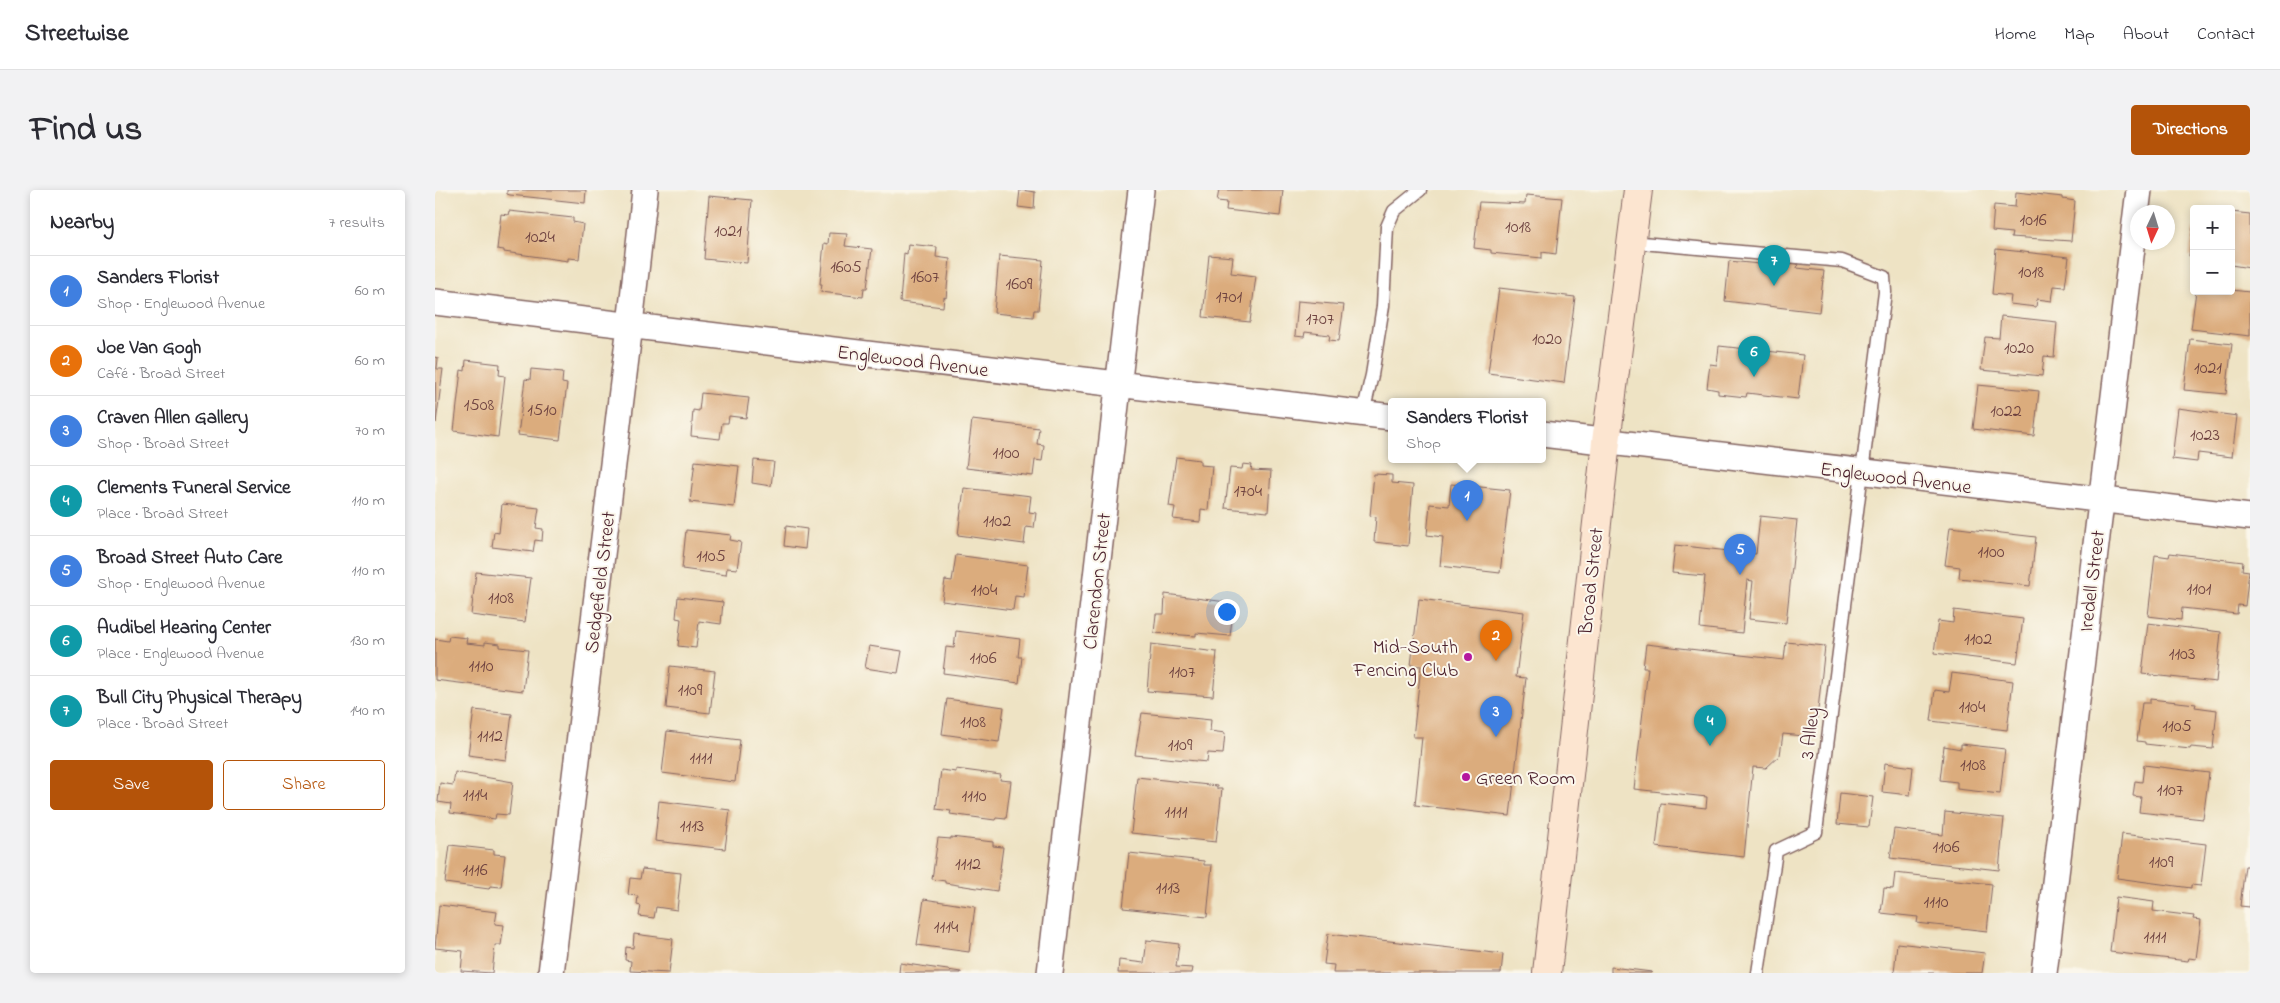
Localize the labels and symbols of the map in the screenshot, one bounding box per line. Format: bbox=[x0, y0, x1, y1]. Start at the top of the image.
north arrow bbox=[2130, 205, 2175, 250]
house number: 1016 bbox=[2019, 208, 2047, 234]
house number: 1018 bbox=[1505, 215, 1531, 241]
house number: 1021 bbox=[714, 219, 742, 245]
house number: 1024 bbox=[525, 225, 556, 251]
pin: 7 bbox=[1758, 245, 1790, 286]
house number: 1605 bbox=[830, 255, 862, 281]
house number: 1018 bbox=[2018, 260, 2044, 286]
house number: 1607 bbox=[911, 265, 940, 291]
house number: 1609 bbox=[1006, 272, 1033, 298]
house number: 1701 bbox=[1216, 285, 1243, 311]
house number: 1707 bbox=[1306, 307, 1335, 333]
house number: 1020 bbox=[1532, 327, 1562, 353]
pin: 6 bbox=[1738, 336, 1770, 377]
house number: 1020 bbox=[2004, 336, 2034, 362]
street label: Englewood Avenue bbox=[835, 339, 990, 387]
house number: 1021 bbox=[2194, 356, 2222, 382]
house number: 1508 bbox=[464, 393, 495, 419]
house number: 1510 bbox=[527, 398, 557, 424]
house number: 1022 bbox=[1990, 399, 2022, 425]
house number: 1023 bbox=[2190, 423, 2220, 449]
house number: 1100 bbox=[993, 441, 1020, 467]
street label: Englewood Avenue bbox=[1818, 456, 1973, 504]
house number: 1704 bbox=[1234, 479, 1263, 505]
pin: 1 bbox=[1451, 480, 1483, 521]
street label: Sedgefield Street bbox=[578, 509, 626, 655]
house number: 1102 bbox=[983, 509, 1011, 535]
street label: Clarendon Street bbox=[1077, 511, 1120, 651]
street label: Broad Street bbox=[1572, 526, 1613, 637]
street label: Iredell Street bbox=[2073, 529, 2114, 634]
pin: 5 bbox=[1724, 534, 1756, 575]
house number: 1100 bbox=[1978, 540, 2005, 566]
house number: 1105 bbox=[696, 544, 726, 570]
house number: 1101 bbox=[2187, 577, 2212, 603]
house number: 1104 bbox=[971, 578, 998, 604]
house number: 1108 bbox=[488, 586, 514, 612]
your location bbox=[1214, 599, 1240, 625]
pin: 2 bbox=[1480, 620, 1512, 661]
house number: 1102 bbox=[1964, 627, 1992, 653]
place label: Mid-South Fencing Club bbox=[1353, 634, 1458, 687]
house number: 1103 bbox=[2169, 642, 2195, 668]
house number: 1106 bbox=[969, 646, 997, 672]
marker: Mid-South Fencing Club bbox=[1462, 651, 1474, 663]
house number: 1110 bbox=[469, 654, 494, 680]
house number: 1107 bbox=[1169, 660, 1196, 686]
house number: 1109 bbox=[678, 678, 703, 704]
house number: 1104 bbox=[1959, 695, 1986, 721]
pin: 3 bbox=[1480, 696, 1512, 737]
pin: 4 bbox=[1694, 705, 1726, 746]
street label: 3 Alley bbox=[1794, 706, 1829, 761]
house number: 1108 bbox=[960, 710, 986, 736]
house number: 1105 bbox=[2162, 714, 2192, 740]
house number: 1112 bbox=[477, 724, 503, 750]
house number: 1109 bbox=[1168, 733, 1193, 759]
house number: 1111 bbox=[690, 746, 713, 772]
house number: 1108 bbox=[1960, 753, 1986, 779]
place label: Green Room bbox=[1476, 765, 1575, 794]
marker: Green Room bbox=[1460, 771, 1472, 783]
house number: 1107 bbox=[2157, 778, 2184, 804]
house number: 1114 bbox=[463, 783, 488, 809]
house number: 1110 bbox=[962, 784, 987, 810]
house number: 1111 bbox=[1165, 800, 1188, 826]
house number: 1113 bbox=[680, 814, 704, 840]
house number: 1106 bbox=[1932, 835, 1960, 861]
house number: 1109 bbox=[2149, 850, 2174, 876]
house number: 1112 bbox=[955, 852, 981, 878]
house number: 1116 bbox=[462, 858, 488, 884]
house number: 1113 bbox=[1156, 876, 1180, 902]
house number: 1110 bbox=[1924, 890, 1949, 916]
house number: 1114 bbox=[934, 915, 959, 941]
house number: 1111 bbox=[2144, 925, 2167, 951]

